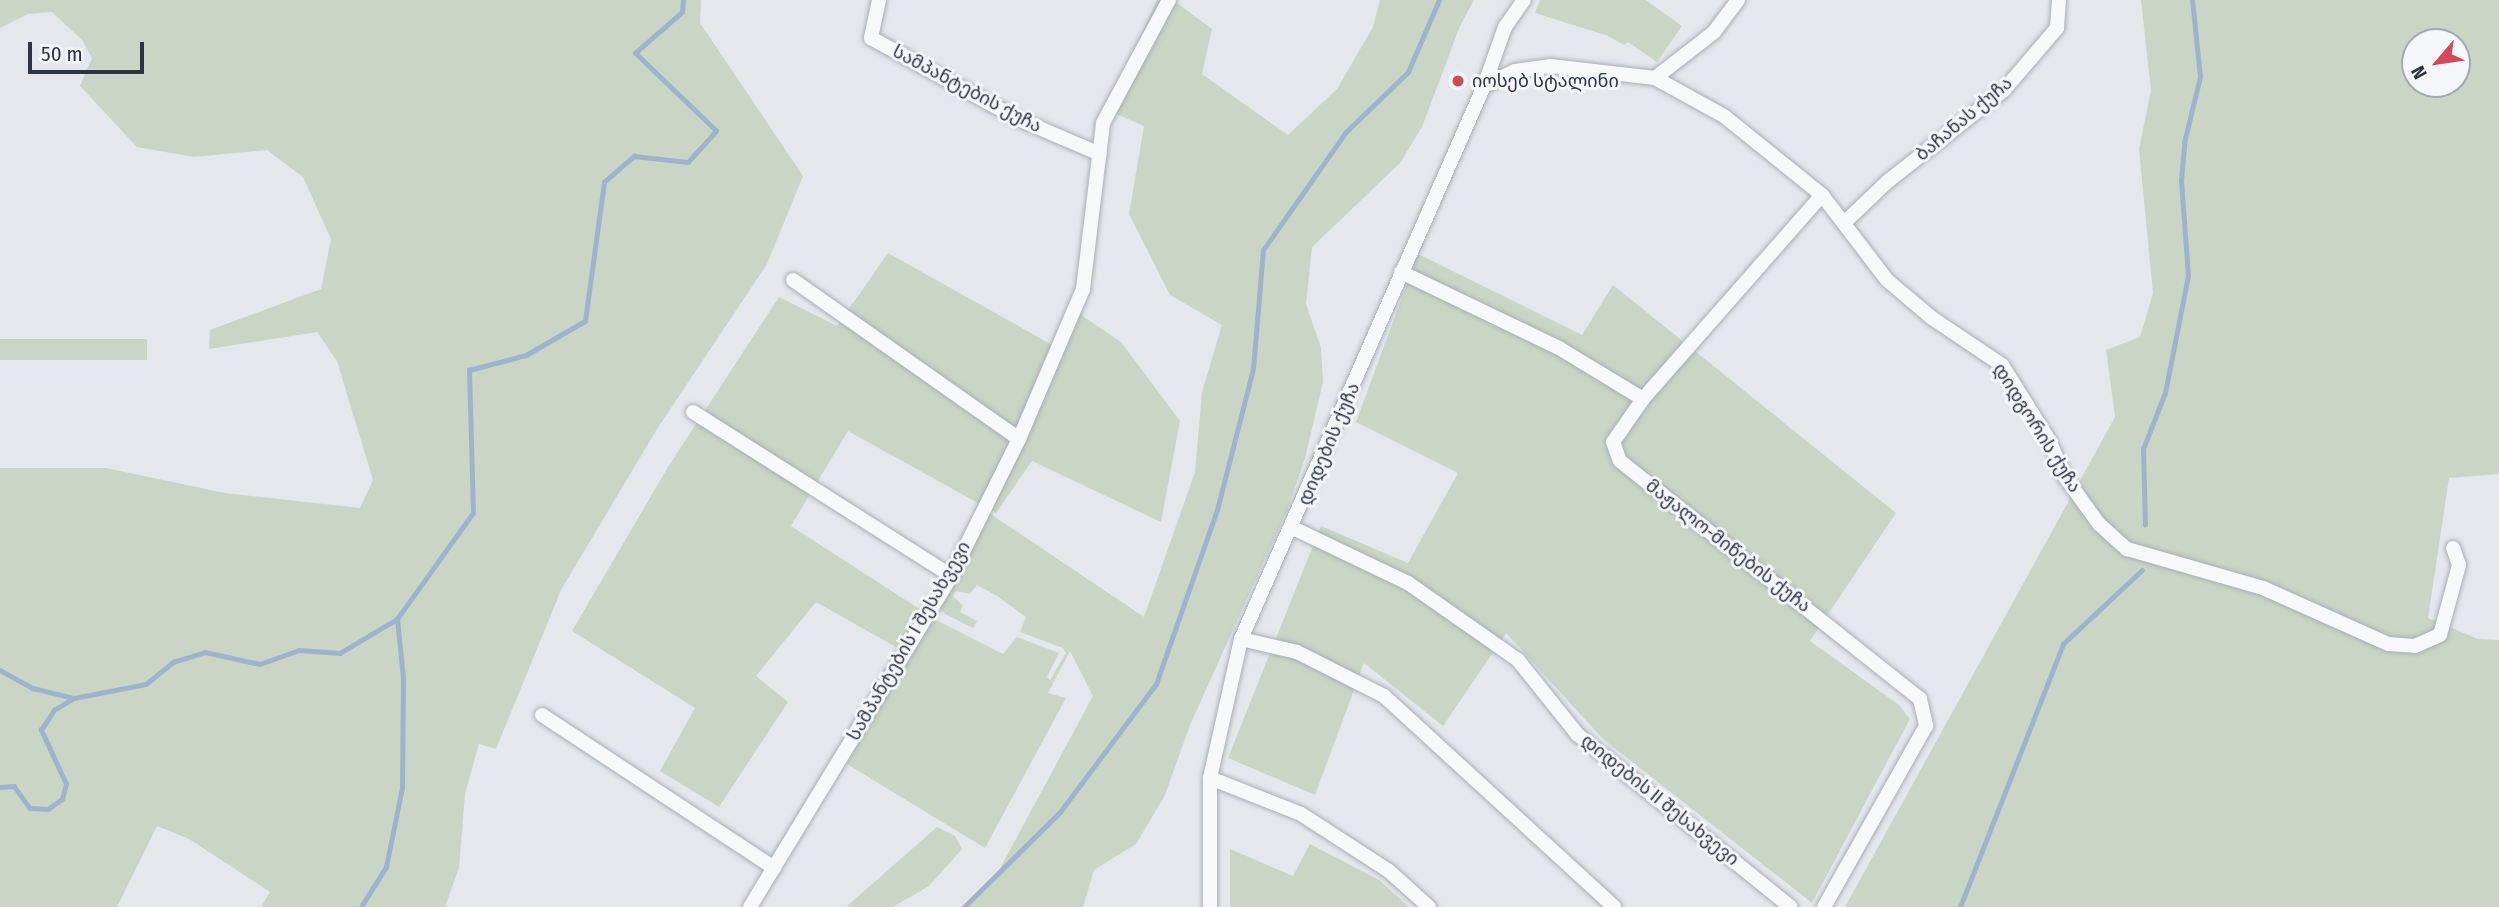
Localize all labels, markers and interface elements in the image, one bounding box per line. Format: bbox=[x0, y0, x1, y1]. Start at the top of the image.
scale bar bbox=[32, 28, 147, 72]
north arrow bbox=[2401, 28, 2471, 98]
text: 50 m bbox=[41, 41, 83, 67]
street label: სამპანტების ქუჩა bbox=[889, 41, 1045, 137]
text: N bbox=[2406, 62, 2432, 83]
place label: იოსებ სტალინი bbox=[1472, 70, 1619, 92]
street label: ბაჩანას ქუჩა bbox=[1911, 72, 2017, 166]
marker: იოსებ სტალინი bbox=[1450, 73, 1466, 89]
street label: დიდგორის ქუჩა bbox=[1989, 359, 2085, 497]
street label: დიდების ქუჩა bbox=[1293, 380, 1365, 508]
street label: მაჟალო-მიწების ქუჩა bbox=[1641, 475, 1815, 617]
street label: სამპანტების I შესახვევი bbox=[843, 537, 975, 745]
street label: დიდების II შესახვევი bbox=[1577, 730, 1743, 870]

